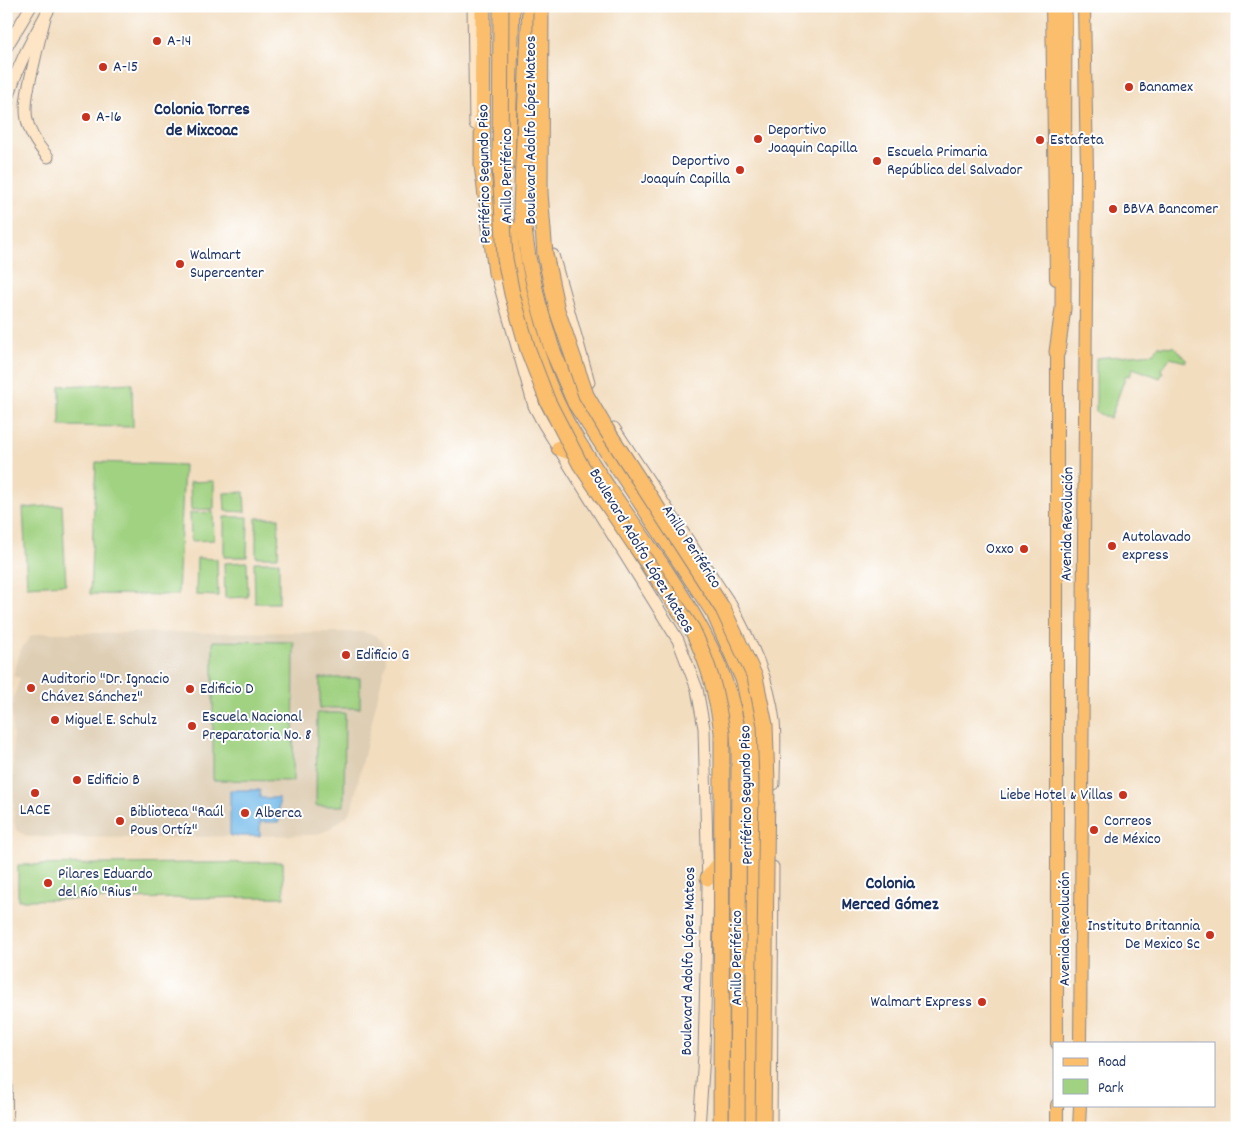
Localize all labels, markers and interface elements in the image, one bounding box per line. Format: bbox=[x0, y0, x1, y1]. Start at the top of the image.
place label: A-14 bbox=[167, 30, 191, 53]
marker: A-14 bbox=[151, 35, 163, 47]
street label: Boulevard Adolfo López Mateos bbox=[520, 35, 543, 224]
place label: A-15 bbox=[113, 56, 138, 79]
marker: A-15 bbox=[97, 61, 109, 73]
place label: Banamex bbox=[1139, 76, 1193, 99]
marker: Banamex bbox=[1123, 81, 1135, 93]
district label: Colonia Torres de Mixcoac bbox=[154, 98, 250, 144]
street label: Periférico Segundo Piso bbox=[472, 104, 498, 244]
place label: A-16 bbox=[96, 106, 122, 129]
marker: A-16 bbox=[80, 111, 92, 123]
place label: Deportivo Joaquin Capilla bbox=[768, 119, 858, 160]
street label: Anillo Periférico bbox=[496, 128, 519, 224]
place label: Estafeta bbox=[1050, 129, 1104, 152]
marker: Deportivo Joaquin Capilla bbox=[752, 133, 764, 145]
marker: Estafeta bbox=[1034, 134, 1046, 146]
place label: Escuela Primaria República del Salvador bbox=[887, 141, 1023, 182]
place label: Deportivo Joaquín Capilla bbox=[641, 150, 730, 191]
marker: Escuela Primaria República del Salvador bbox=[871, 155, 883, 167]
marker: Deportivo Joaquín Capilla bbox=[734, 164, 746, 176]
place label: BBVA Bancomer bbox=[1123, 198, 1218, 221]
marker: BBVA Bancomer bbox=[1107, 203, 1119, 215]
place label: Walmart Supercenter bbox=[190, 244, 264, 285]
marker: Walmart Supercenter bbox=[174, 258, 186, 270]
street label: Boulevard Adolfo López Mateos bbox=[583, 464, 700, 638]
street label: Avenida Revolución bbox=[1056, 466, 1080, 582]
street label: Anillo Periférico bbox=[655, 501, 727, 593]
place label: Autolavado express bbox=[1122, 526, 1191, 567]
place label: Oxxo bbox=[986, 538, 1014, 561]
marker: Autolavado express bbox=[1106, 540, 1118, 552]
marker: Oxxo bbox=[1018, 543, 1030, 555]
place label: Edificio G bbox=[356, 644, 409, 667]
marker: Edificio G bbox=[340, 649, 352, 661]
place label: Auditorio "Dr. Ignacio Chávez Sánchez" bbox=[41, 668, 169, 709]
place label: Edificio D bbox=[200, 678, 254, 701]
marker: Auditorio "Dr. Ignacio Chávez Sánchez" bbox=[25, 682, 37, 694]
marker: Edificio D bbox=[184, 683, 196, 695]
place label: Escuela Nacional Preparatoria No. 8 bbox=[202, 706, 311, 747]
place label: Miguel E. Schulz bbox=[65, 709, 157, 732]
marker: Miguel E. Schulz bbox=[49, 714, 61, 726]
marker: Escuela Nacional Preparatoria No. 8 bbox=[186, 720, 198, 732]
street label: Periférico Segundo Piso bbox=[734, 725, 760, 865]
place label: Edificio B bbox=[87, 769, 140, 792]
marker: Edificio B bbox=[71, 774, 83, 786]
place label: Liebe Hotel & Villas bbox=[1000, 784, 1113, 807]
marker: LACE bbox=[29, 787, 41, 799]
marker: Liebe Hotel & Villas bbox=[1117, 789, 1129, 801]
place label: LACE bbox=[20, 799, 51, 822]
place label: Biblioteca "Raúl Pous Ortíz" bbox=[130, 801, 224, 842]
place label: Alberca bbox=[255, 802, 302, 825]
marker: Alberca bbox=[239, 807, 251, 819]
place label: Correos de México bbox=[1104, 810, 1161, 851]
marker: Biblioteca "Raúl Pous Ortíz" bbox=[114, 815, 126, 827]
marker: Correos de México bbox=[1088, 824, 1100, 836]
place label: Pilares Eduardo del Río "Rius" bbox=[58, 863, 153, 904]
street label: Boulevard Adolfo López Mateos bbox=[676, 866, 702, 1056]
district label: Colonia Merced Gómez bbox=[841, 872, 939, 918]
street label: Avenida Revolución bbox=[1054, 872, 1077, 986]
marker: Pilares Eduardo del Río "Rius" bbox=[42, 877, 54, 889]
street label: Anillo Periférico bbox=[726, 910, 749, 1006]
place label: Instituto Britannia De Mexico Sc bbox=[1088, 915, 1200, 956]
marker: Instituto Britannia De Mexico Sc bbox=[1204, 929, 1216, 941]
place label: Walmart Express bbox=[870, 991, 972, 1014]
marker: Walmart Express bbox=[976, 996, 988, 1008]
legend bbox=[1053, 1042, 1216, 1106]
text: Road bbox=[1098, 1052, 1126, 1074]
text: Park bbox=[1098, 1078, 1124, 1100]

